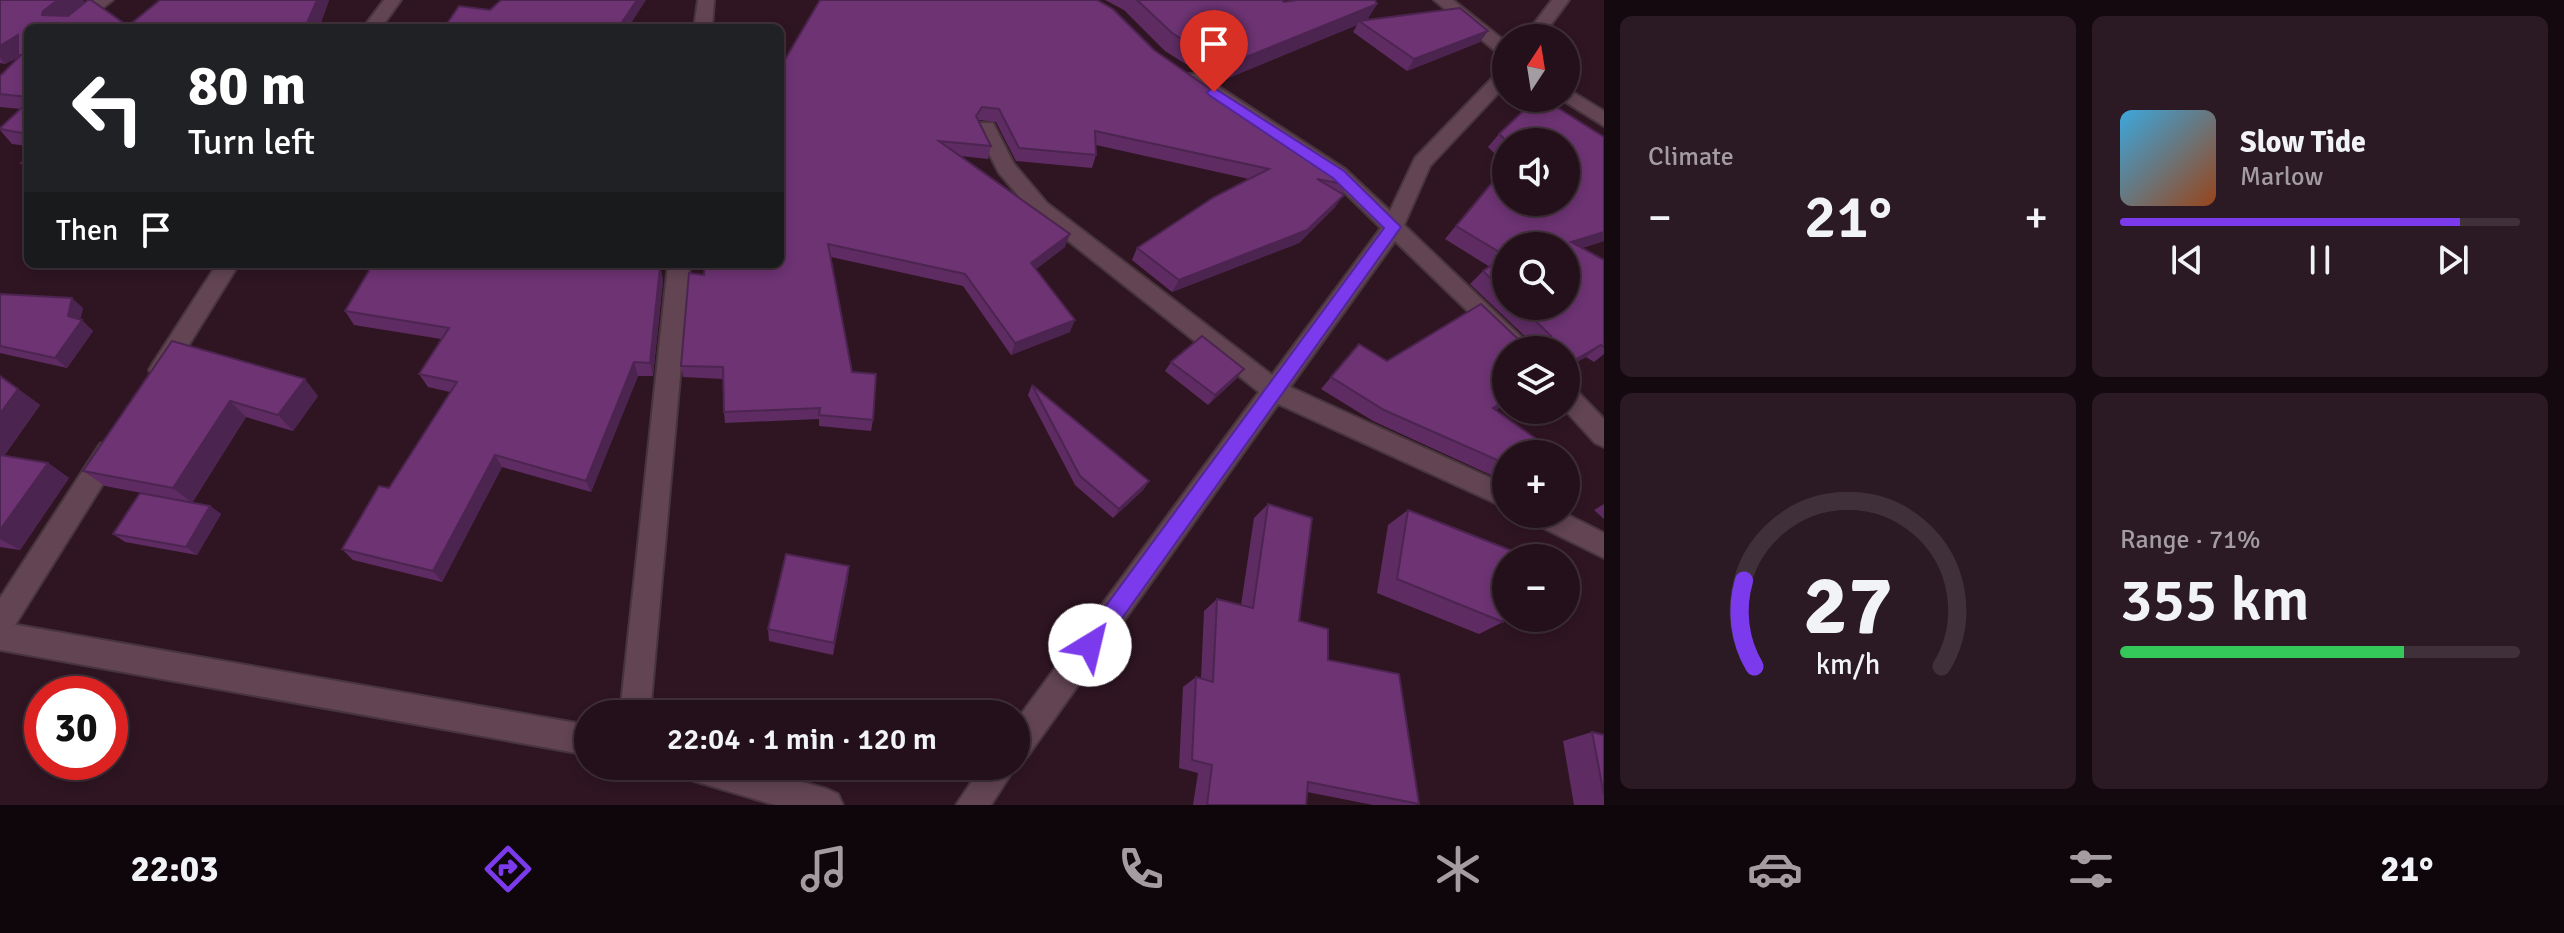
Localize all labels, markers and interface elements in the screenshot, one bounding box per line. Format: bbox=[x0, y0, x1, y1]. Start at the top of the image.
pin bbox=[1180, 10, 1248, 92]
icon: arrive bbox=[1192, 22, 1236, 66]
north arrow bbox=[1492, 24, 1580, 112]
map controls bbox=[1492, 24, 1580, 632]
text: 80 m bbox=[188, 51, 306, 120]
icon: left bbox=[56, 56, 160, 160]
text: Turn left bbox=[188, 120, 315, 165]
text: Slow Tide bbox=[2240, 124, 2366, 161]
button: sound bbox=[1492, 128, 1580, 216]
text: Climate bbox=[1648, 141, 1734, 173]
text: Marlow bbox=[2240, 161, 2323, 193]
text: 21° bbox=[1804, 181, 1892, 255]
text: − bbox=[1648, 191, 1672, 245]
text: + bbox=[2024, 191, 2048, 245]
icon: arrive bbox=[134, 208, 178, 252]
text: Then bbox=[56, 212, 118, 249]
button: search bbox=[1492, 232, 1580, 320]
icon: previous bbox=[2165, 238, 2209, 282]
icon: pause bbox=[2298, 238, 2342, 282]
icon: next bbox=[2431, 238, 2475, 282]
button: layers bbox=[1492, 336, 1580, 424]
button: + bbox=[1492, 440, 1580, 528]
text: Range · 71% bbox=[2120, 524, 2261, 556]
button: − bbox=[1492, 544, 1580, 632]
text: 27 bbox=[1803, 554, 1893, 656]
text: 355 km bbox=[2120, 564, 2309, 638]
position arrow bbox=[1048, 603, 1132, 687]
text: km/h bbox=[1816, 647, 1880, 682]
speed limit sign: 30 bbox=[24, 676, 128, 780]
text: 22:04 · 1 min · 120 m bbox=[667, 721, 937, 758]
icon: directions bbox=[480, 841, 536, 897]
icon: music bbox=[796, 841, 852, 897]
icon: phone bbox=[1113, 841, 1169, 897]
icon: climate bbox=[1430, 841, 1486, 897]
icon: car bbox=[1747, 841, 1803, 897]
icon: filters bbox=[2063, 841, 2119, 897]
text: 22:03 bbox=[130, 847, 219, 892]
text: 21° bbox=[2380, 847, 2434, 892]

